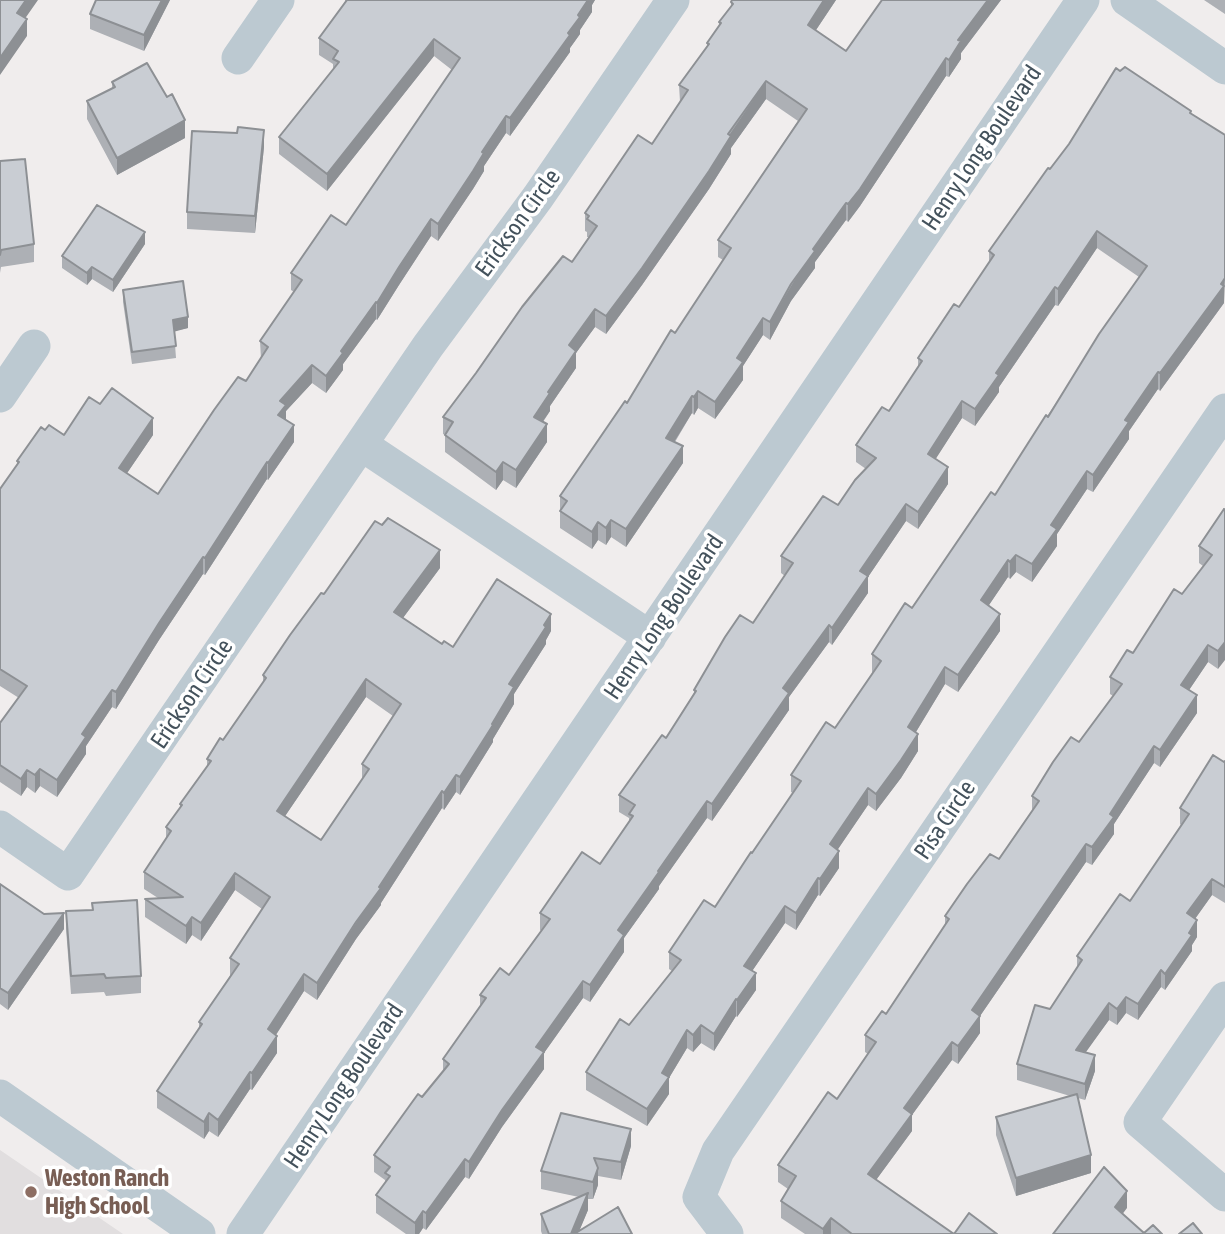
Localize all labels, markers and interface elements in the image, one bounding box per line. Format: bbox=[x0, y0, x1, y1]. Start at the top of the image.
street label: Henry Long Boulevard bbox=[916, 60, 1048, 236]
street label: Erickson Circle bbox=[469, 163, 567, 283]
street label: Henry Long Boulevard bbox=[598, 529, 730, 705]
street label: Erickson Circle bbox=[145, 634, 239, 754]
street label: Pisa Circle bbox=[908, 775, 982, 865]
street label: Henry Long Boulevard bbox=[278, 998, 410, 1174]
place label: Weston Ranch High School bbox=[45, 1164, 169, 1220]
marker: Weston Ranch High School bbox=[23, 1184, 39, 1200]

